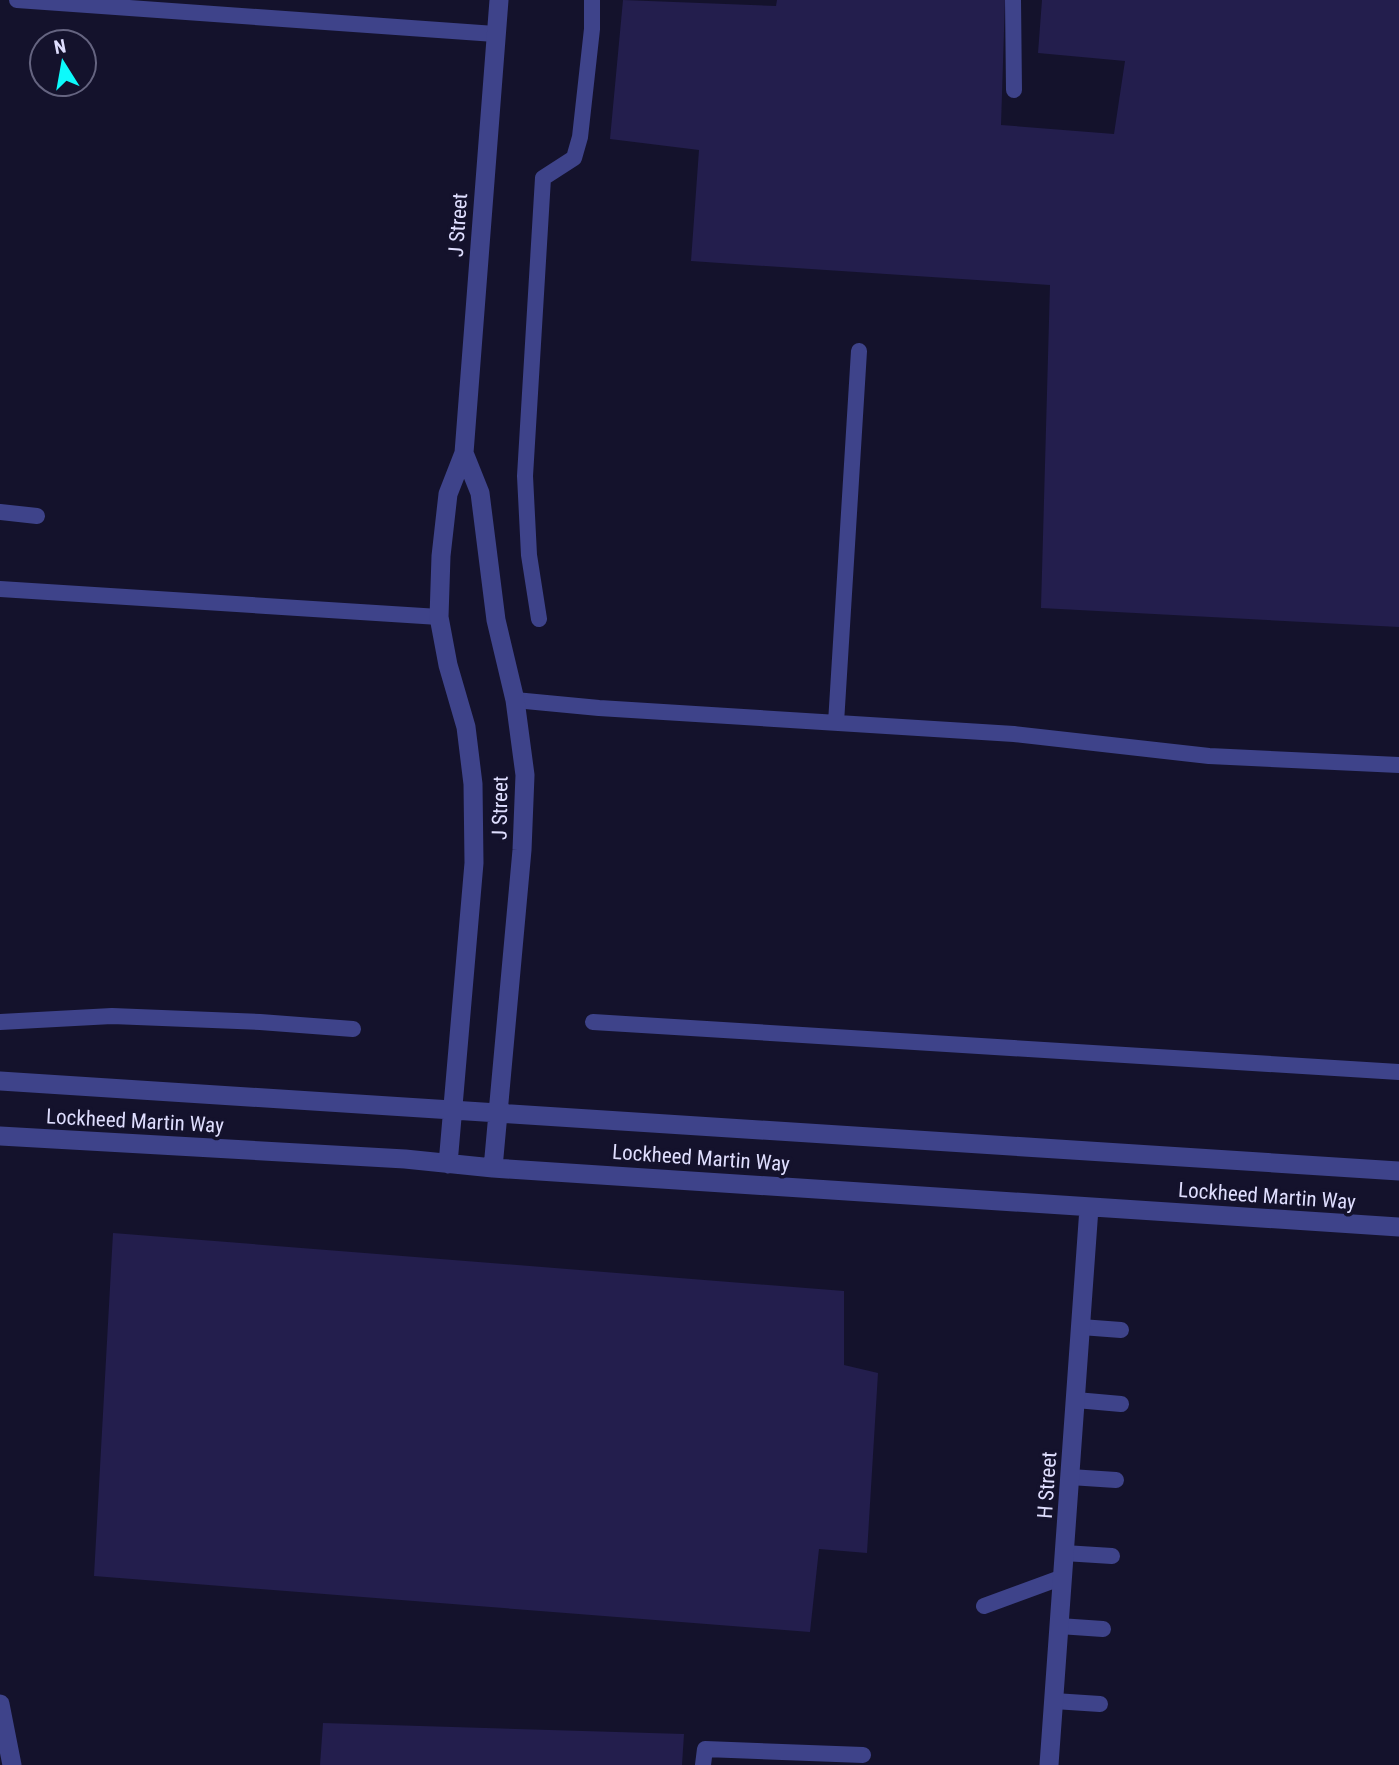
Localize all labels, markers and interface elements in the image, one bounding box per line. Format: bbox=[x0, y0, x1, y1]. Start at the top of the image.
north arrow bbox=[28, 28, 98, 98]
text: N bbox=[52, 34, 68, 59]
street label: J Street bbox=[444, 192, 472, 258]
street label: J Street bbox=[487, 776, 513, 840]
street label: Lockheed Martin Way bbox=[46, 1104, 225, 1138]
street label: Lockheed Martin Way bbox=[611, 1140, 791, 1176]
street label: Lockheed Martin Way bbox=[1177, 1178, 1357, 1214]
street label: H Street bbox=[1033, 1451, 1061, 1519]

